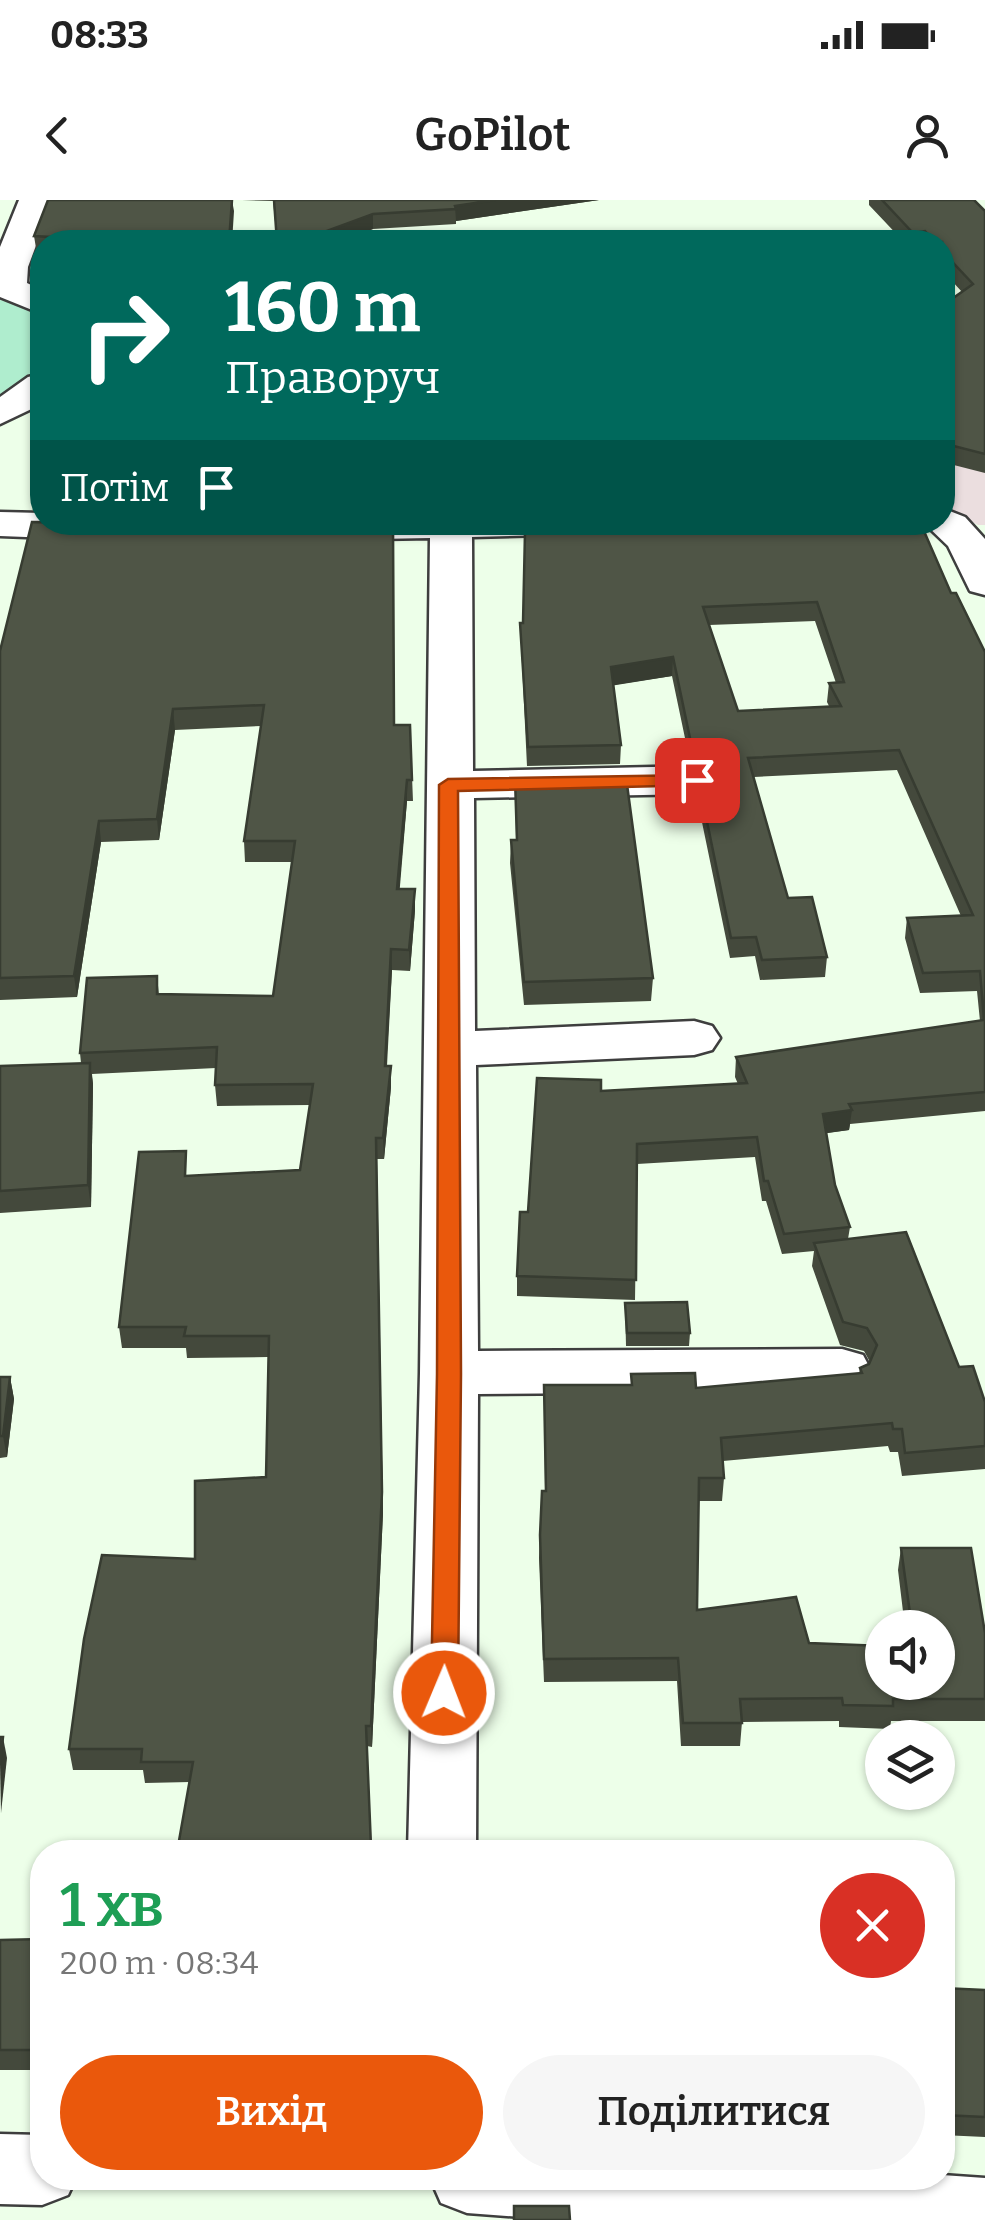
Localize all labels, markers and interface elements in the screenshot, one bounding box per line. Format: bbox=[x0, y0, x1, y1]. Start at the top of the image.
text: 08:33 bbox=[50, 12, 149, 58]
icon: back bbox=[30, 108, 85, 163]
text: GoPilot bbox=[414, 108, 571, 162]
icon: person bbox=[900, 108, 955, 163]
text: 160 m bbox=[225, 266, 420, 350]
icon: right bbox=[60, 270, 190, 400]
text: Праворуч bbox=[225, 351, 440, 405]
icon: arrive bbox=[189, 460, 244, 515]
text: Потім bbox=[60, 465, 169, 511]
pin bbox=[655, 738, 740, 823]
icon: arrive bbox=[670, 753, 725, 808]
map controls bbox=[865, 1610, 955, 1810]
button: sound bbox=[865, 1610, 955, 1700]
position arrow bbox=[392, 1641, 496, 1745]
button: layers bbox=[865, 1720, 955, 1810]
text: 1 хв bbox=[60, 1870, 164, 1942]
button: close bbox=[820, 1873, 925, 1978]
text: 200 m · 08:34 bbox=[60, 1944, 258, 1982]
button: Вихід bbox=[60, 2055, 483, 2170]
button: Поділитися bbox=[503, 2055, 925, 2170]

